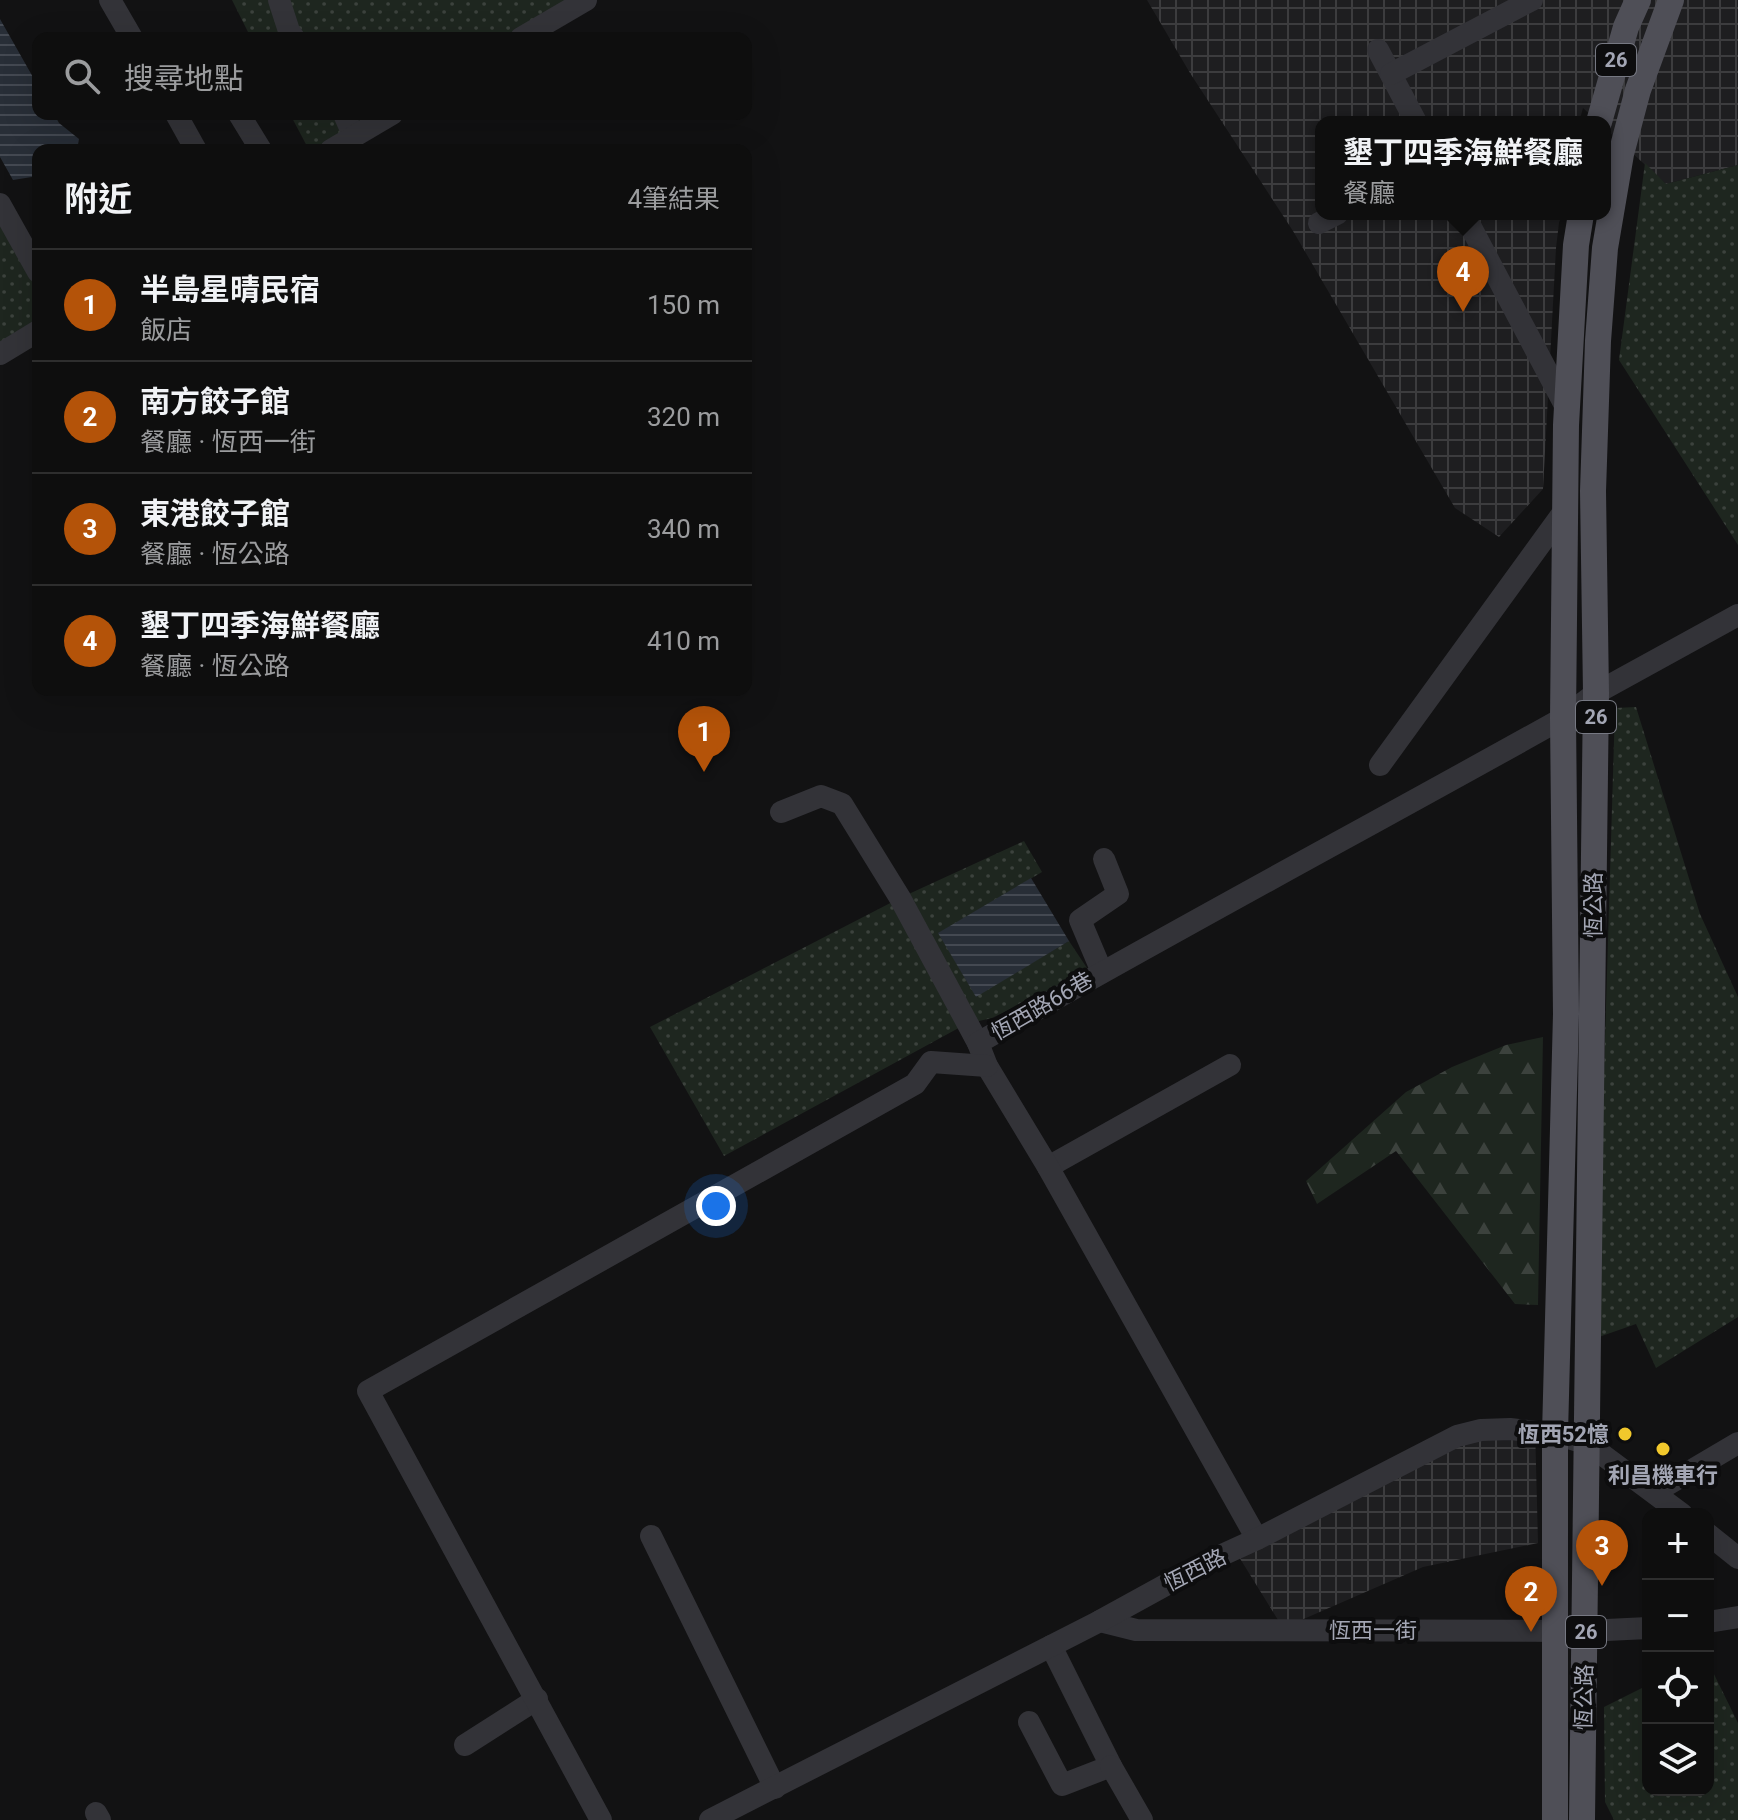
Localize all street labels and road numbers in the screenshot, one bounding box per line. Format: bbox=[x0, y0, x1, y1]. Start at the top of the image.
road number: 26 bbox=[1596, 44, 1636, 76]
road number: 26 bbox=[1576, 701, 1616, 733]
street label: 恆公路 bbox=[1581, 872, 1606, 938]
street label: 恆西路66巷 bbox=[987, 967, 1097, 1045]
street label: 恆西路 bbox=[1160, 1544, 1230, 1596]
road number: 26 bbox=[1566, 1616, 1606, 1648]
street label: 恆西一街 bbox=[1329, 1618, 1417, 1643]
street label: 恆公路 bbox=[1571, 1664, 1597, 1730]

